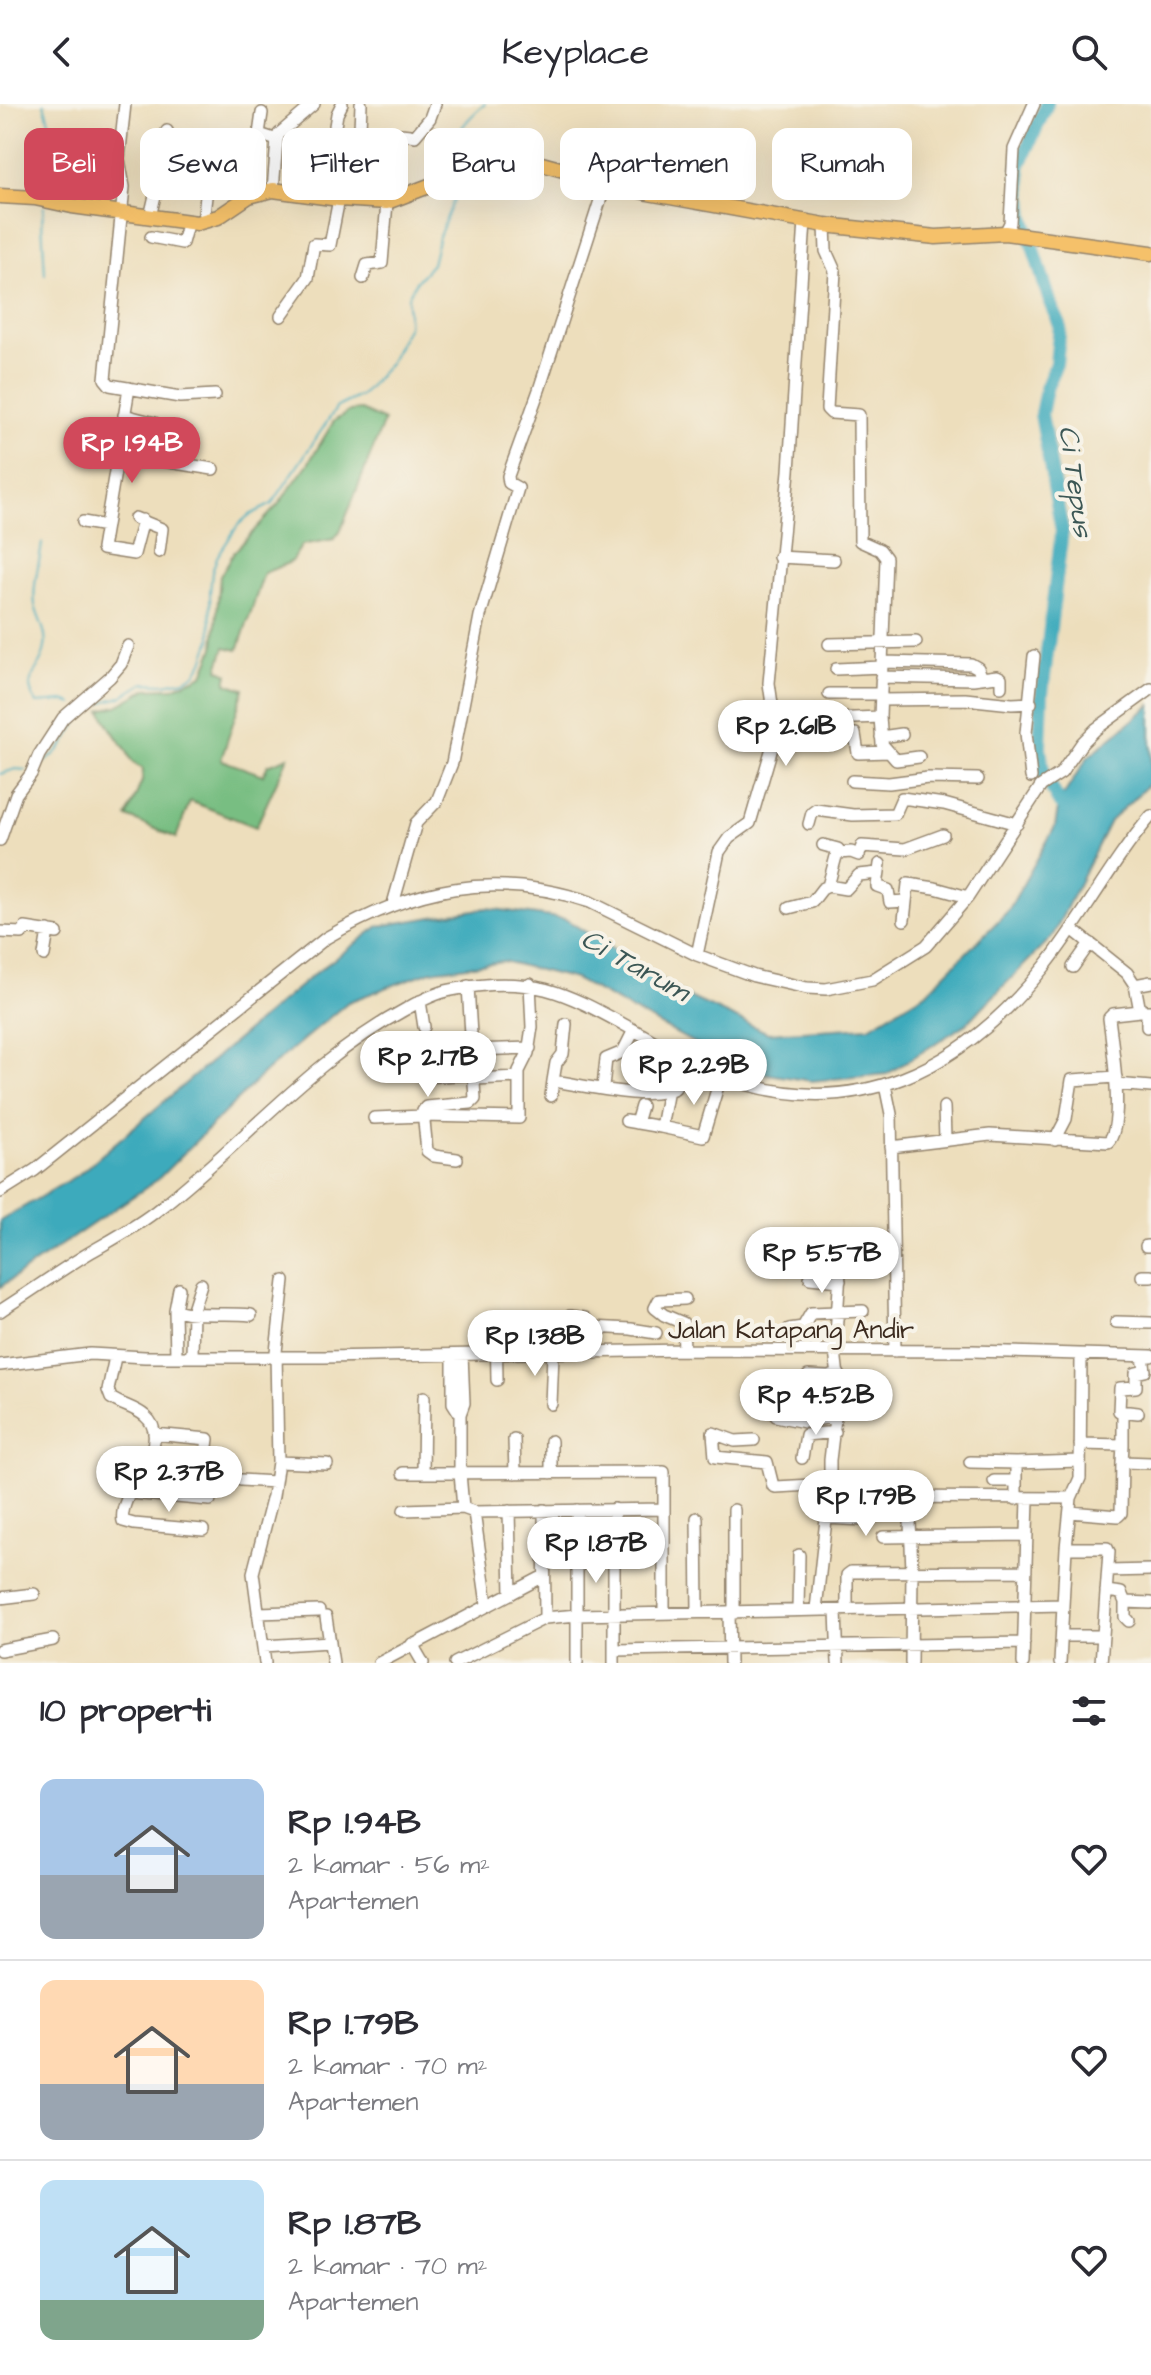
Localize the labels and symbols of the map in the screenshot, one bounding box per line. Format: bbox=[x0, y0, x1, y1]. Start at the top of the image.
pin: Rp 1.94B bbox=[49, 417, 215, 485]
water label: Ci Tepus bbox=[1048, 423, 1103, 541]
pin: Rp 2.61B bbox=[703, 700, 869, 768]
water label: Ci Tarum bbox=[574, 920, 699, 1013]
pin: Rp 2.17B bbox=[345, 1031, 511, 1099]
pin: Rp 2.29B bbox=[611, 1039, 777, 1107]
pin: Rp 5.57B bbox=[739, 1227, 905, 1295]
pin: Rp 1.38B bbox=[452, 1310, 618, 1378]
street label: Jalan Katapang Andir bbox=[668, 1312, 914, 1350]
pin: Rp 4.52B bbox=[733, 1369, 899, 1437]
pin: Rp 2.37B bbox=[86, 1446, 252, 1514]
pin: Rp 1.79B bbox=[783, 1470, 949, 1538]
pin: Rp 1.87B bbox=[513, 1517, 679, 1585]

